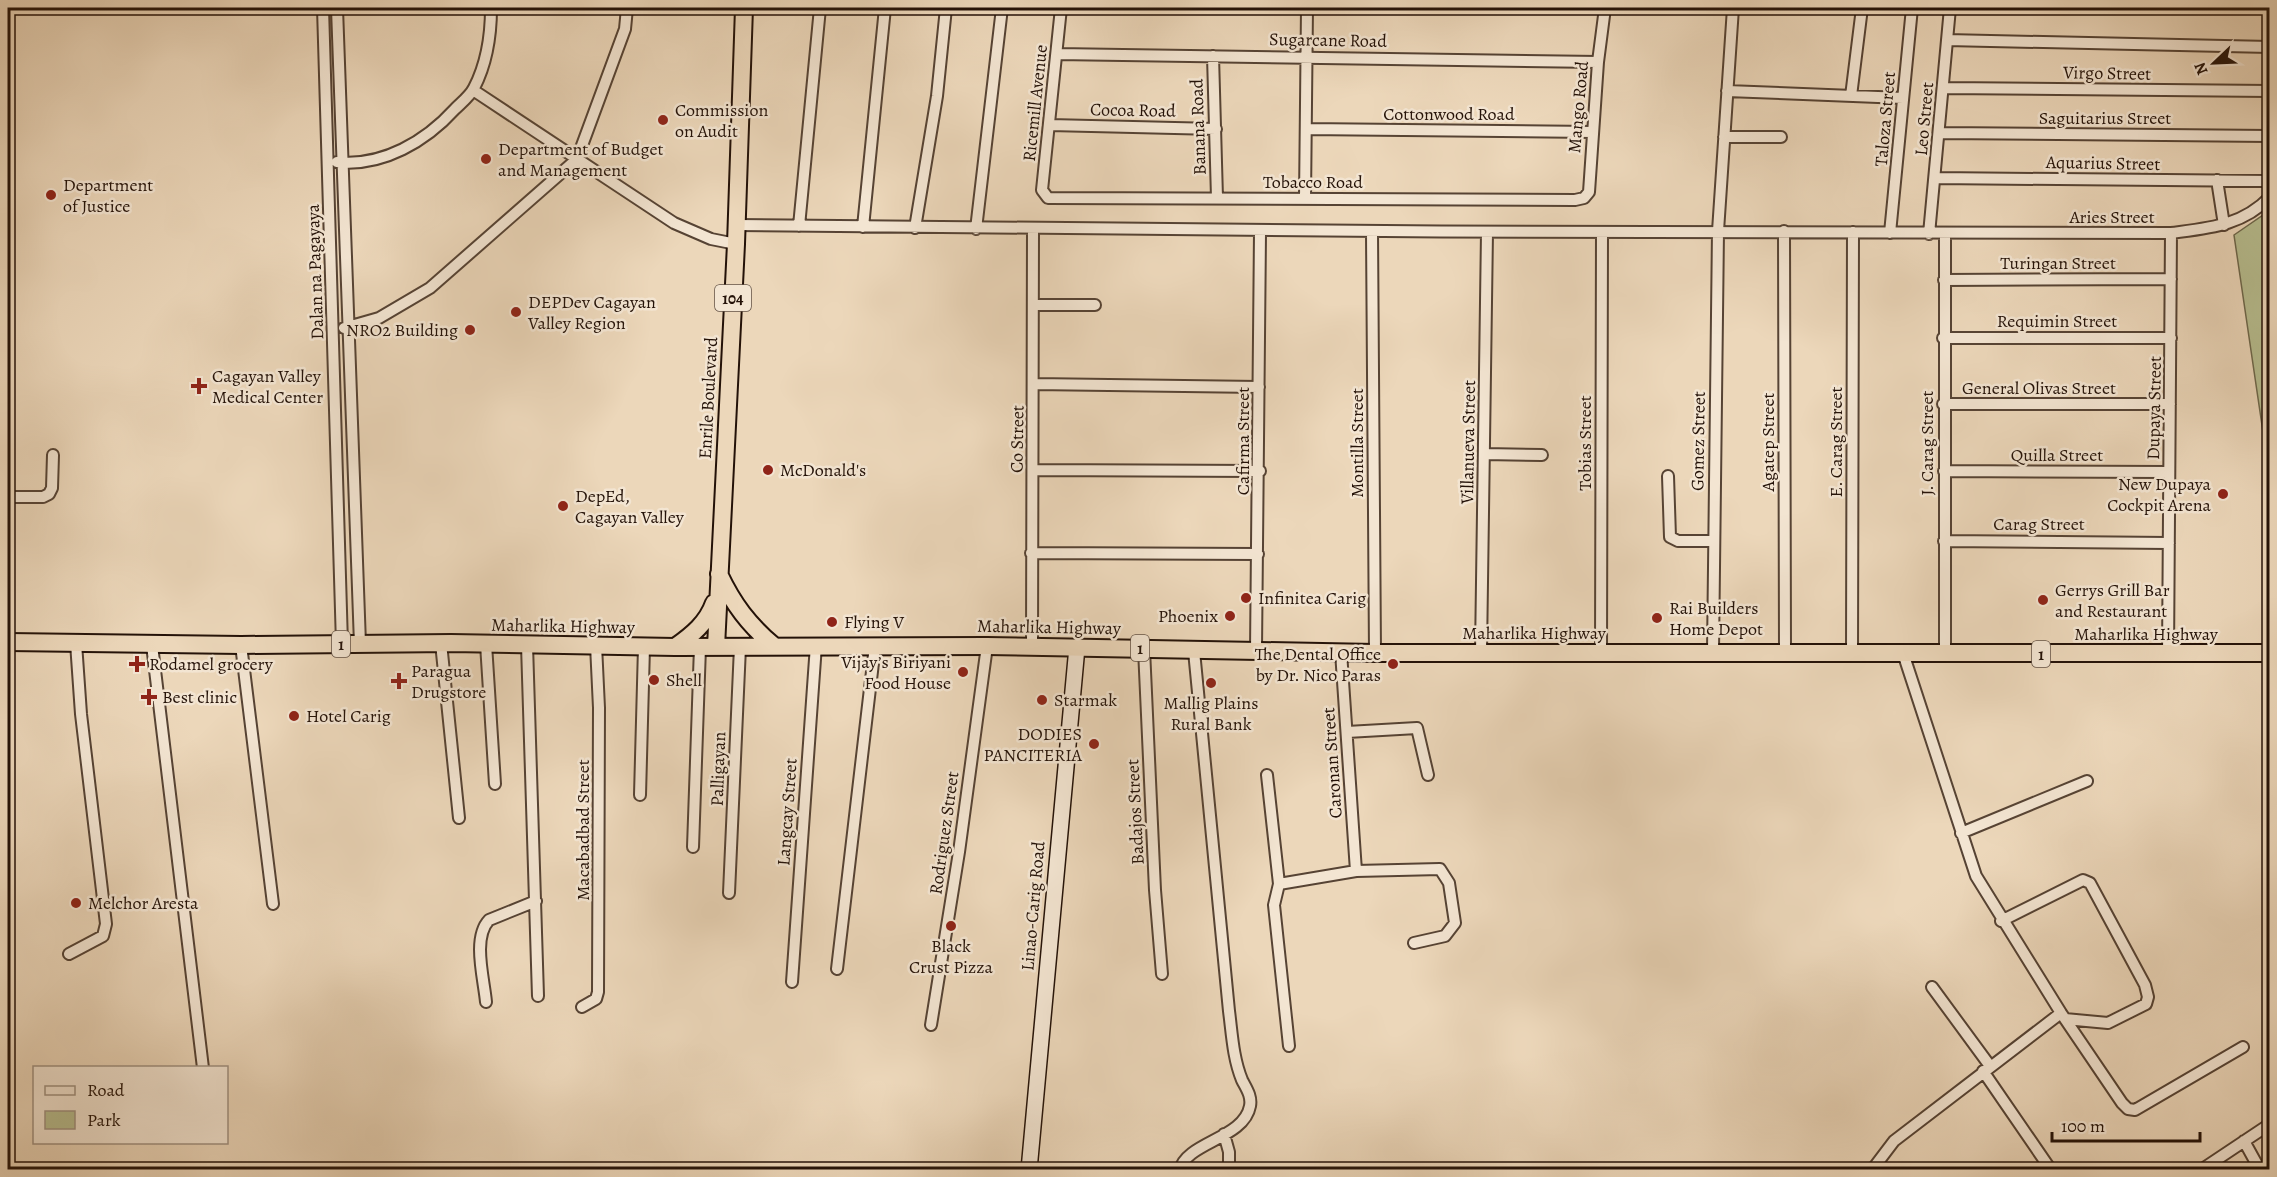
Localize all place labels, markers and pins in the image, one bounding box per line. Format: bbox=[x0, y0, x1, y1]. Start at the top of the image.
place label: Commission on Audit bbox=[675, 98, 768, 143]
marker: Commission on Audit bbox=[656, 113, 670, 127]
place label: Department of Budget and Management bbox=[498, 137, 664, 182]
marker: Department of Budget and Management bbox=[479, 152, 493, 166]
place label: Department of Justice bbox=[63, 173, 153, 218]
marker: Department of Justice bbox=[44, 188, 58, 202]
place label: DEPDev Cagayan Valley Region bbox=[527, 290, 656, 335]
marker: DEPDev Cagayan Valley Region bbox=[509, 305, 523, 319]
place label: NRO2 Building bbox=[346, 318, 458, 342]
marker: NRO2 Building bbox=[463, 323, 477, 337]
place label: Cagayan Valley Medical Center bbox=[212, 364, 323, 409]
marker: Cagayan Valley Medical Center bbox=[190, 377, 208, 395]
place label: McDonald's bbox=[780, 458, 866, 482]
marker: McDonald's bbox=[761, 463, 775, 477]
place label: New Dupaya Cockpit Arena bbox=[2107, 472, 2212, 517]
place label: DepEd, Cagayan Valley bbox=[575, 484, 685, 529]
marker: New Dupaya Cockpit Arena bbox=[2216, 487, 2230, 501]
marker: DepEd, Cagayan Valley bbox=[556, 499, 570, 513]
place label: Gerrys Grill Bar and Restaurant bbox=[2055, 578, 2170, 623]
place label: Infinitea Carig bbox=[1258, 586, 1366, 610]
marker: Infinitea Carig bbox=[1239, 591, 1253, 605]
marker: Gerrys Grill Bar and Restaurant bbox=[2036, 593, 2050, 607]
place label: Rai Builders Home Depot bbox=[1669, 596, 1763, 641]
place label: Phoenix bbox=[1158, 604, 1218, 628]
marker: Phoenix bbox=[1223, 609, 1237, 623]
place label: Flying V bbox=[844, 610, 904, 634]
marker: Rai Builders Home Depot bbox=[1650, 611, 1664, 625]
marker: Flying V bbox=[825, 615, 839, 629]
place label: The Dental Office by Dr. Nico Paras bbox=[1255, 642, 1381, 687]
place label: Vijay’s Biriyani Food House bbox=[840, 650, 951, 695]
place label: Rodamel grocery bbox=[149, 652, 274, 676]
marker: Rodamel grocery bbox=[130, 657, 144, 671]
marker: The Dental Office by Dr. Nico Paras bbox=[1386, 657, 1400, 671]
place label: Paragua Drugstore bbox=[411, 659, 486, 704]
marker: Vijay’s Biriyani Food House bbox=[956, 665, 970, 679]
place label: Shell bbox=[666, 668, 702, 692]
marker: Shell bbox=[647, 673, 661, 687]
marker: Paragua Drugstore bbox=[392, 674, 406, 688]
marker: Mallig Plains Rural Bank bbox=[1204, 676, 1218, 690]
place label: Best clinic bbox=[162, 685, 237, 709]
marker: Best clinic bbox=[140, 688, 158, 706]
place label: Starmak bbox=[1054, 688, 1117, 712]
place label: Mallig Plains Rural Bank bbox=[1164, 691, 1258, 736]
marker: Starmak bbox=[1035, 693, 1049, 707]
place label: Hotel Carig bbox=[306, 704, 391, 728]
marker: Hotel Carig bbox=[287, 709, 301, 723]
place label: DODIES PANCITERIA bbox=[983, 722, 1082, 767]
marker: DODIES PANCITERIA bbox=[1087, 737, 1101, 751]
place label: Melchor Aresta bbox=[88, 891, 199, 915]
marker: Melchor Aresta bbox=[69, 896, 83, 910]
marker: Black Crust Pizza bbox=[944, 919, 958, 933]
place label: Black Crust Pizza bbox=[909, 934, 994, 979]

